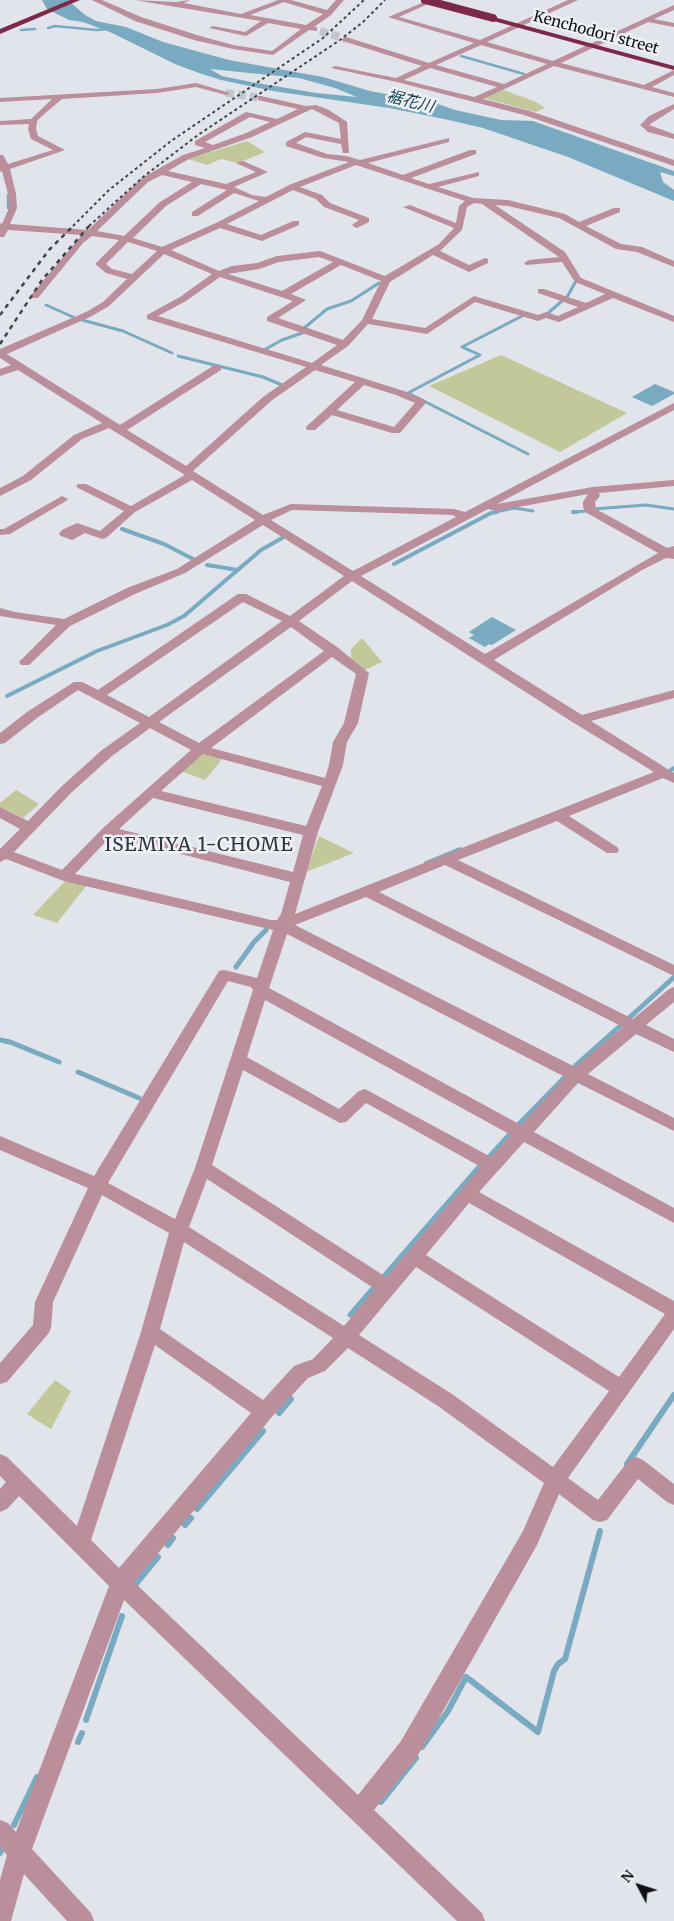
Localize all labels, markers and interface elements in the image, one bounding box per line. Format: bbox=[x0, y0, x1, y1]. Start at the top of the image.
street label: Kenchodori street bbox=[531, 8, 661, 58]
water label: 裾花川 bbox=[384, 87, 436, 117]
district label: ISEMIYA 1-CHOME bbox=[103, 835, 295, 857]
north arrow bbox=[614, 1861, 664, 1911]
text: N bbox=[617, 1866, 638, 1886]

